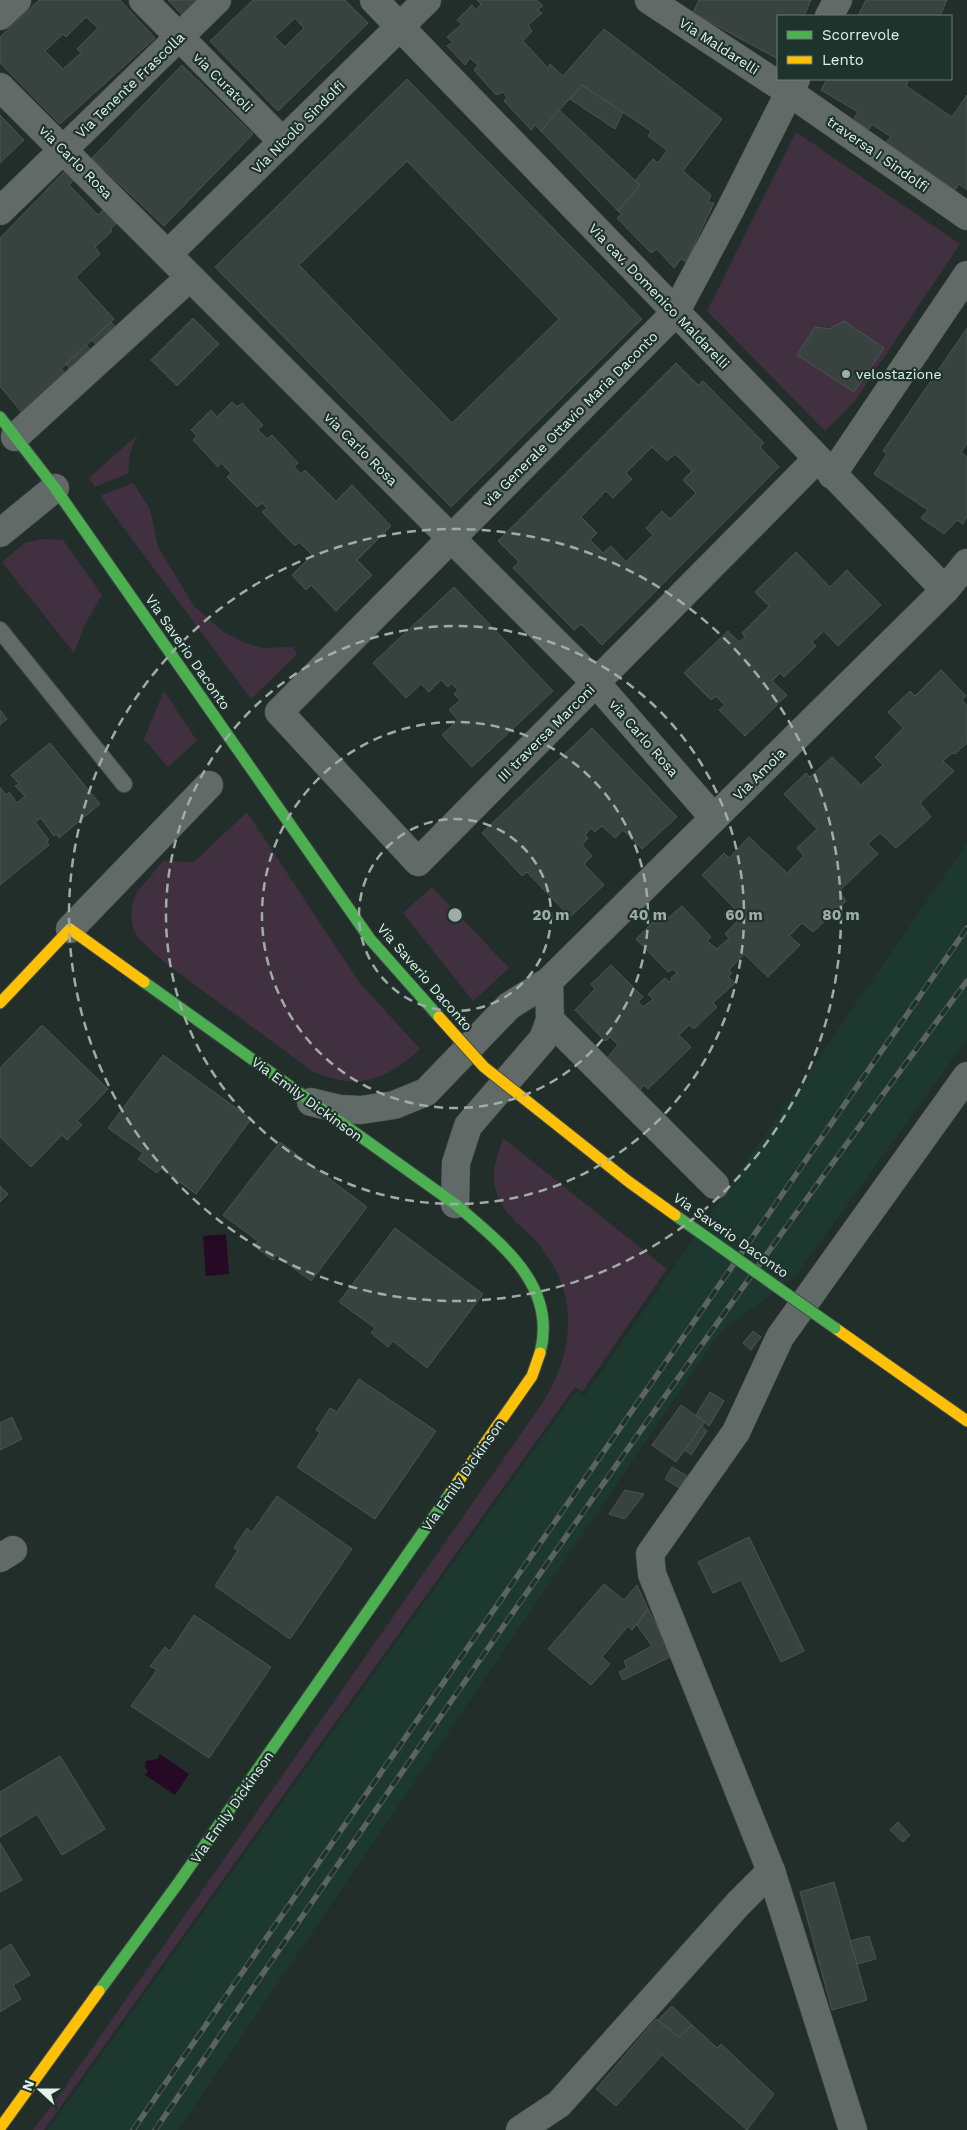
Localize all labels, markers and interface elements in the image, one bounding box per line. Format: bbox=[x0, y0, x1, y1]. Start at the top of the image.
street label: Via Maldarelli bbox=[676, 14, 762, 78]
legend bbox=[777, 15, 952, 80]
text: Scorrevole bbox=[822, 26, 900, 44]
street label: Via Tenente Frascolla bbox=[72, 29, 188, 141]
street label: via Curatoli bbox=[190, 49, 256, 115]
text: Lento bbox=[822, 51, 864, 69]
street label: Via Nicolò Sindolfi bbox=[248, 77, 348, 177]
street label: traversa I Sindolfi bbox=[824, 113, 932, 195]
street label: via Carlo Rosa bbox=[36, 122, 116, 202]
street label: Via cav. Domenico Maldarelli bbox=[585, 220, 733, 372]
street label: via Generale Ottavio Maria Daconto bbox=[479, 328, 661, 510]
place label: velostazione bbox=[856, 366, 942, 382]
marker: velostazione bbox=[840, 368, 852, 380]
street label: via Carlo Rosa bbox=[321, 409, 401, 489]
street label: Via Saverio Daconto bbox=[142, 591, 234, 713]
street label: III traversa Marconi bbox=[494, 681, 598, 785]
street label: via Carlo Rosa bbox=[606, 696, 682, 780]
street label: Via Amoia bbox=[730, 745, 788, 803]
centre of rings bbox=[446, 906, 464, 924]
text: 20 m bbox=[532, 906, 570, 924]
text: 40 m bbox=[629, 906, 667, 924]
text: 60 m bbox=[725, 906, 763, 924]
text: 80 m bbox=[822, 906, 860, 924]
street label: Via Saverio Daconto bbox=[374, 920, 476, 1034]
street label: Via Emily Dickinson bbox=[248, 1053, 366, 1145]
street label: Via Saverio Daconto bbox=[670, 1189, 792, 1281]
street label: Via Emily Dickinson bbox=[418, 1416, 508, 1534]
street label: Via Emily Dickinson bbox=[187, 1748, 277, 1866]
north arrow bbox=[15, 2065, 65, 2115]
text: N bbox=[19, 2078, 37, 2093]

